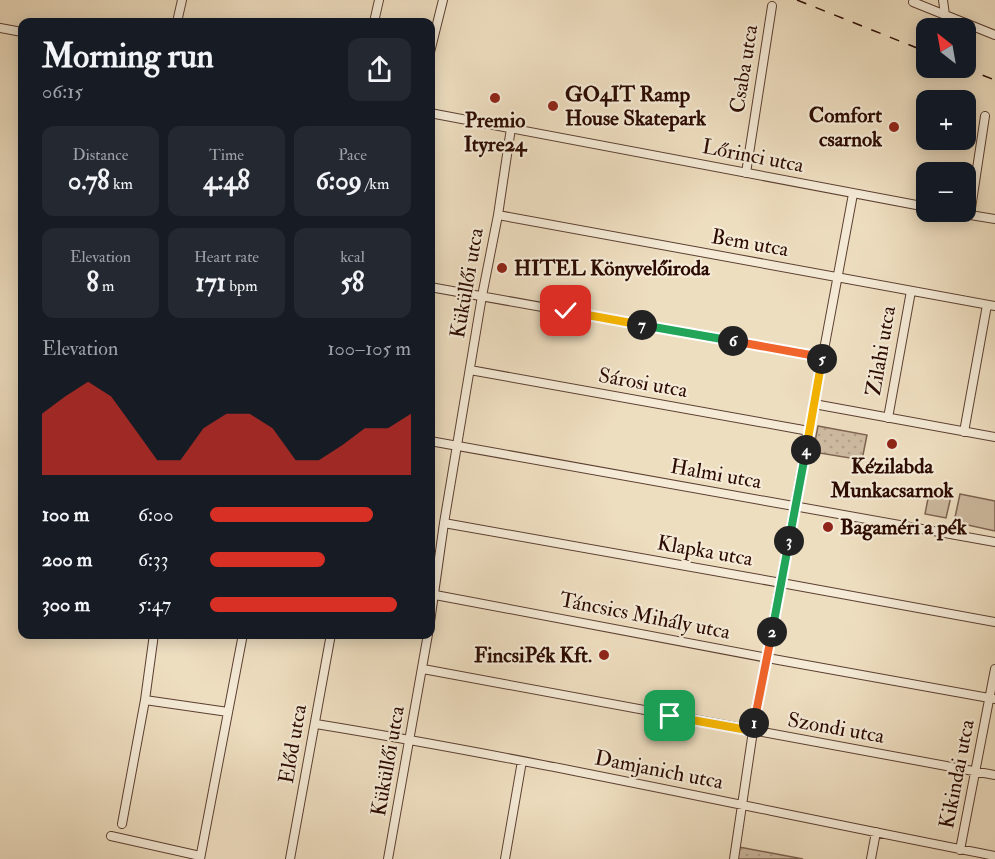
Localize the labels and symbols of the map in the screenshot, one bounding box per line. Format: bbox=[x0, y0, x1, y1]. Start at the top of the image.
north arrow bbox=[916, 18, 976, 78]
street label: Csaba utca bbox=[724, 22, 764, 115]
place label: GO4IT Ramp House Skatepark bbox=[565, 81, 707, 132]
marker: Premio Ityre24 bbox=[488, 91, 502, 105]
marker: GO4IT Ramp House Skatepark bbox=[546, 99, 560, 113]
place label: Comfort csarnok bbox=[809, 102, 883, 153]
place label: Premio Ityre24 bbox=[464, 107, 528, 158]
marker: Comfort csarnok bbox=[887, 120, 901, 134]
street label: Lőrinci utca bbox=[700, 133, 806, 179]
street label: Bem utca bbox=[709, 223, 791, 263]
street label: Küküllői utca bbox=[444, 225, 490, 340]
place label: HITEL Könyvelőiroda bbox=[514, 255, 711, 282]
marker: HITEL Könyvelőiroda bbox=[495, 261, 509, 275]
pin bbox=[540, 285, 591, 336]
street label: Zilahi utca bbox=[860, 303, 902, 398]
pin: 7 bbox=[627, 310, 657, 340]
pin: 6 bbox=[718, 326, 748, 356]
pin: 5 bbox=[807, 344, 837, 374]
street label: Sárosi utca bbox=[596, 362, 690, 404]
pin: 4 bbox=[791, 435, 821, 465]
marker: Kézilabda Munkacsarnok bbox=[885, 437, 899, 451]
street label: Halmi utca bbox=[668, 453, 764, 495]
place label: Kézilabda Munkacsarnok bbox=[829, 453, 955, 504]
place label: Bagaméri a pék bbox=[840, 514, 968, 541]
marker: Bagaméri a pék bbox=[821, 520, 835, 534]
pin: 3 bbox=[774, 526, 804, 556]
street label: Klapka utca bbox=[655, 529, 755, 573]
street label: Táncsics Mihály utca bbox=[557, 586, 733, 646]
pin: 2 bbox=[757, 617, 787, 647]
place label: FincsiPék Kft. bbox=[474, 642, 592, 669]
marker: FincsiPék Kft. bbox=[597, 648, 611, 662]
pin bbox=[644, 690, 695, 741]
street label: Előd utca bbox=[273, 702, 313, 786]
street label: Küküllői utca bbox=[365, 703, 411, 818]
street label: Szondi utca bbox=[786, 706, 887, 750]
pin: 1 bbox=[739, 708, 769, 738]
street label: Kikindai utca bbox=[933, 717, 981, 831]
street label: Damjanich utca bbox=[592, 744, 726, 796]

